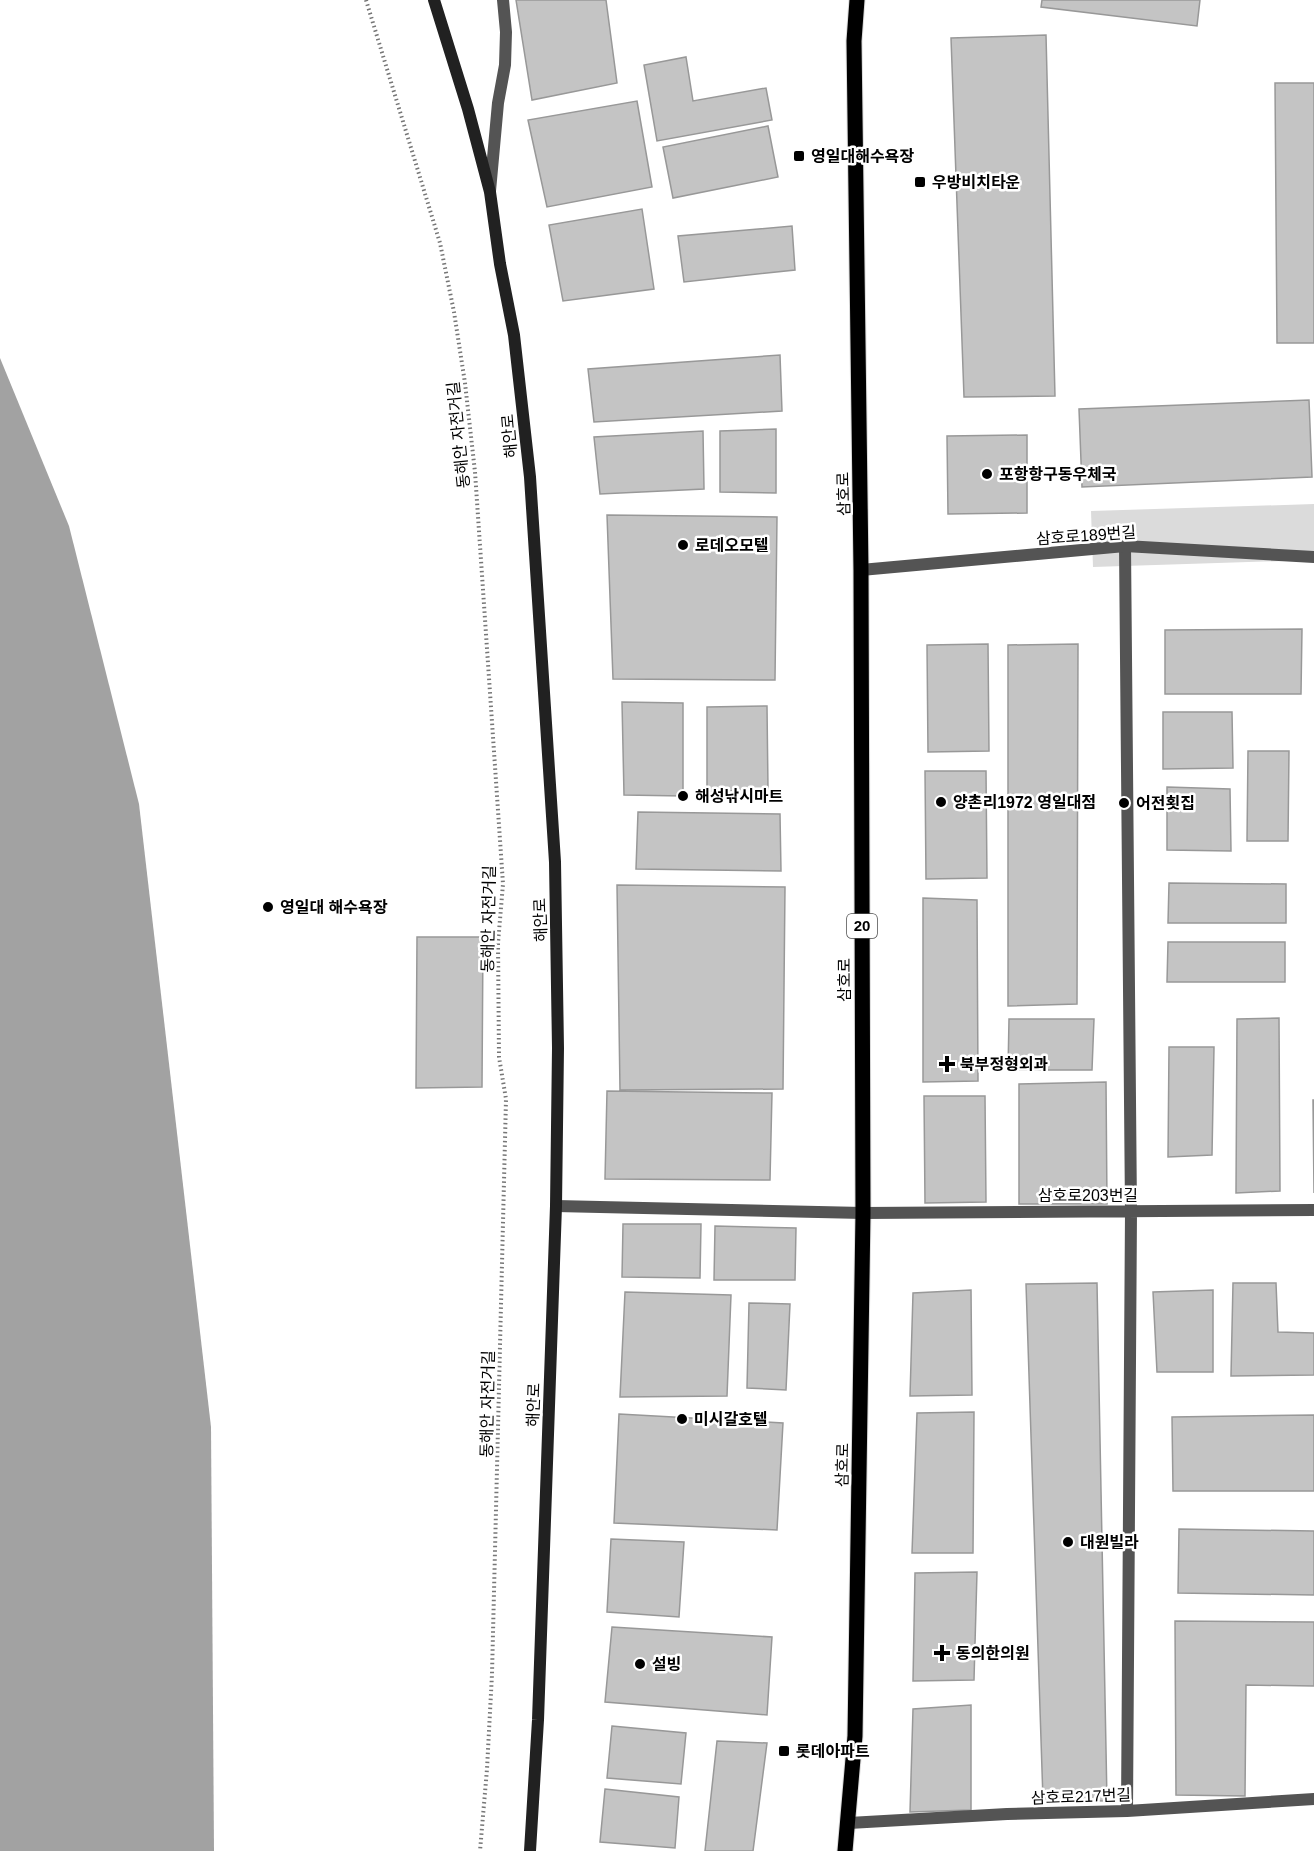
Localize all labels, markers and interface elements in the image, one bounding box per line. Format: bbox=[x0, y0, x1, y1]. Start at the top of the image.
place label: 영일대해수욕장 bbox=[811, 148, 914, 165]
marker: 영일대해수욕장 bbox=[792, 149, 806, 163]
place label: 우방비치타운 bbox=[932, 174, 1020, 191]
marker: 우방비치타운 bbox=[913, 175, 927, 189]
street label: 동해안 자전거길 bbox=[444, 381, 473, 489]
street label: 해안로 bbox=[499, 413, 520, 459]
place label: 포항항구동우체국 bbox=[999, 465, 1117, 483]
marker: 포항항구동우체국 bbox=[980, 467, 994, 481]
street label: 삼호로 bbox=[835, 471, 852, 516]
street label: 삼호로189번길 bbox=[1035, 524, 1137, 547]
place label: 로데오모텔 bbox=[695, 537, 769, 554]
marker: 로데오모텔 bbox=[676, 538, 690, 552]
place label: 해성낚시마트 bbox=[695, 788, 784, 805]
marker: 해성낚시마트 bbox=[676, 789, 690, 803]
place label: 양촌리1972 영일대점 bbox=[953, 794, 1096, 811]
place label: 어전횟집 bbox=[1136, 794, 1195, 812]
marker: 양촌리1972 영일대점 bbox=[934, 795, 948, 809]
marker: 어전횟집 bbox=[1117, 796, 1131, 810]
street label: 동해안 자전거길 bbox=[479, 865, 498, 973]
street label: 해안로 bbox=[531, 897, 550, 942]
place label: 영일대 해수욕장 bbox=[280, 899, 388, 916]
marker: 영일대 해수욕장 bbox=[261, 900, 275, 914]
road number: 20 bbox=[847, 914, 877, 938]
street label: 삼호로 bbox=[836, 958, 853, 1002]
marker: 북부정형외과 bbox=[938, 1055, 956, 1073]
place label: 북부정형외과 bbox=[960, 1056, 1048, 1073]
street label: 삼호로203번길 bbox=[1038, 1187, 1138, 1204]
street label: 동해안 자전거길 bbox=[478, 1350, 497, 1458]
street label: 해안로 bbox=[524, 1382, 543, 1427]
place label: 미시갈호텔 bbox=[694, 1411, 768, 1428]
marker: 미시갈호텔 bbox=[675, 1412, 689, 1426]
street label: 삼호로 bbox=[834, 1443, 851, 1487]
place label: 대원빌라 bbox=[1080, 1534, 1139, 1551]
marker: 대원빌라 bbox=[1061, 1535, 1075, 1549]
marker: 동의한의원 bbox=[933, 1644, 951, 1662]
place label: 동의한의원 bbox=[956, 1644, 1030, 1662]
place label: 설빙 bbox=[652, 1656, 681, 1673]
marker: 설빙 bbox=[633, 1657, 647, 1671]
place label: 롯데아파트 bbox=[796, 1743, 870, 1760]
marker: 롯데아파트 bbox=[777, 1744, 791, 1758]
street label: 삼호로217번길 bbox=[1031, 1786, 1131, 1807]

